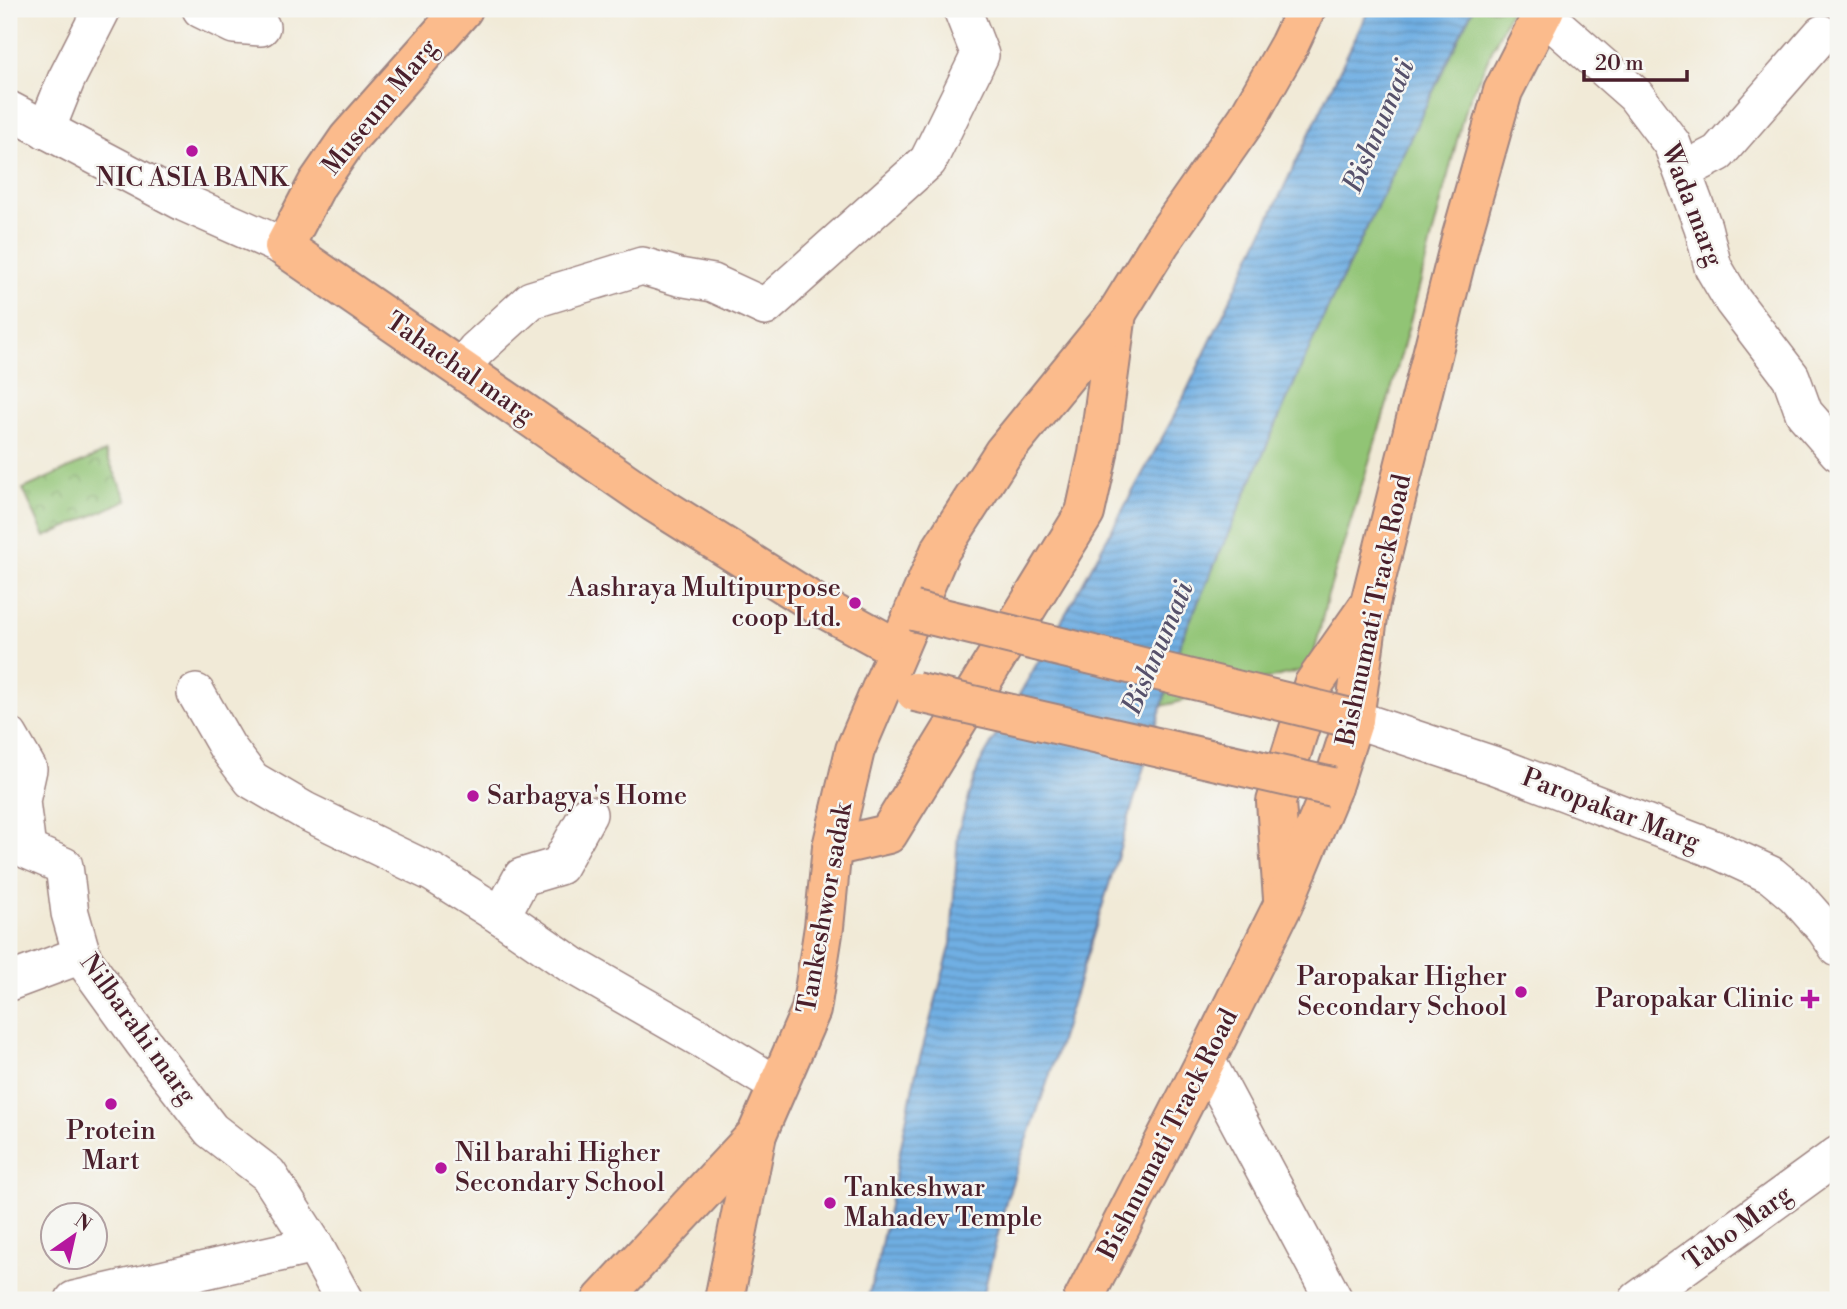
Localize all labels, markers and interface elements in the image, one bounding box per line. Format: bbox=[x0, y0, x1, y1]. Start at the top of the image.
street label: Museum Marg bbox=[315, 32, 445, 182]
scale bar bbox=[1584, 38, 1688, 82]
text: 20 m bbox=[1595, 51, 1644, 77]
water label: Bishnumati bbox=[1335, 54, 1423, 199]
street label: Wada marg bbox=[1654, 138, 1730, 271]
marker: NIC ASIA BANK bbox=[184, 143, 200, 159]
place label: NIC ASIA BANK bbox=[96, 162, 290, 194]
street label: Tahachal marg bbox=[380, 305, 541, 431]
street label: Bishnumati Track Road bbox=[1329, 471, 1418, 750]
place label: Aashraya Multipurpose coop Ltd. bbox=[567, 572, 841, 634]
water label: Bishnumati bbox=[1114, 576, 1202, 721]
marker: Aashraya Multipurpose coop Ltd. bbox=[847, 595, 863, 611]
street label: Paropakar Marg bbox=[1517, 761, 1705, 859]
place label: Sarbagya's Home bbox=[487, 780, 687, 812]
marker: Sarbagya's Home bbox=[465, 788, 481, 804]
street label: Tankeshwor sadak bbox=[791, 799, 860, 1016]
street label: Nilbarahi marg bbox=[73, 948, 203, 1111]
place label: Paropakar Higher Secondary School bbox=[1297, 961, 1507, 1023]
place label: Paropakar Clinic bbox=[1595, 983, 1794, 1015]
marker: Paropakar Higher Secondary School bbox=[1513, 984, 1529, 1000]
marker: Paropakar Clinic bbox=[1800, 989, 1820, 1009]
street label: Bishnumati Track Road bbox=[1090, 1003, 1245, 1266]
marker: Protein Mart bbox=[103, 1096, 119, 1112]
place label: Protein Mart bbox=[66, 1115, 156, 1177]
place label: Nil barahi Higher Secondary School bbox=[455, 1137, 665, 1199]
marker: Nil barahi Higher Secondary School bbox=[433, 1160, 449, 1176]
place label: Tankeshwar Mahadev Temple bbox=[844, 1172, 1042, 1234]
street label: Tabo Marg bbox=[1678, 1178, 1799, 1278]
marker: Tankeshwar Mahadev Temple bbox=[822, 1195, 838, 1211]
north arrow bbox=[38, 1200, 108, 1270]
text: N bbox=[70, 1209, 96, 1237]

